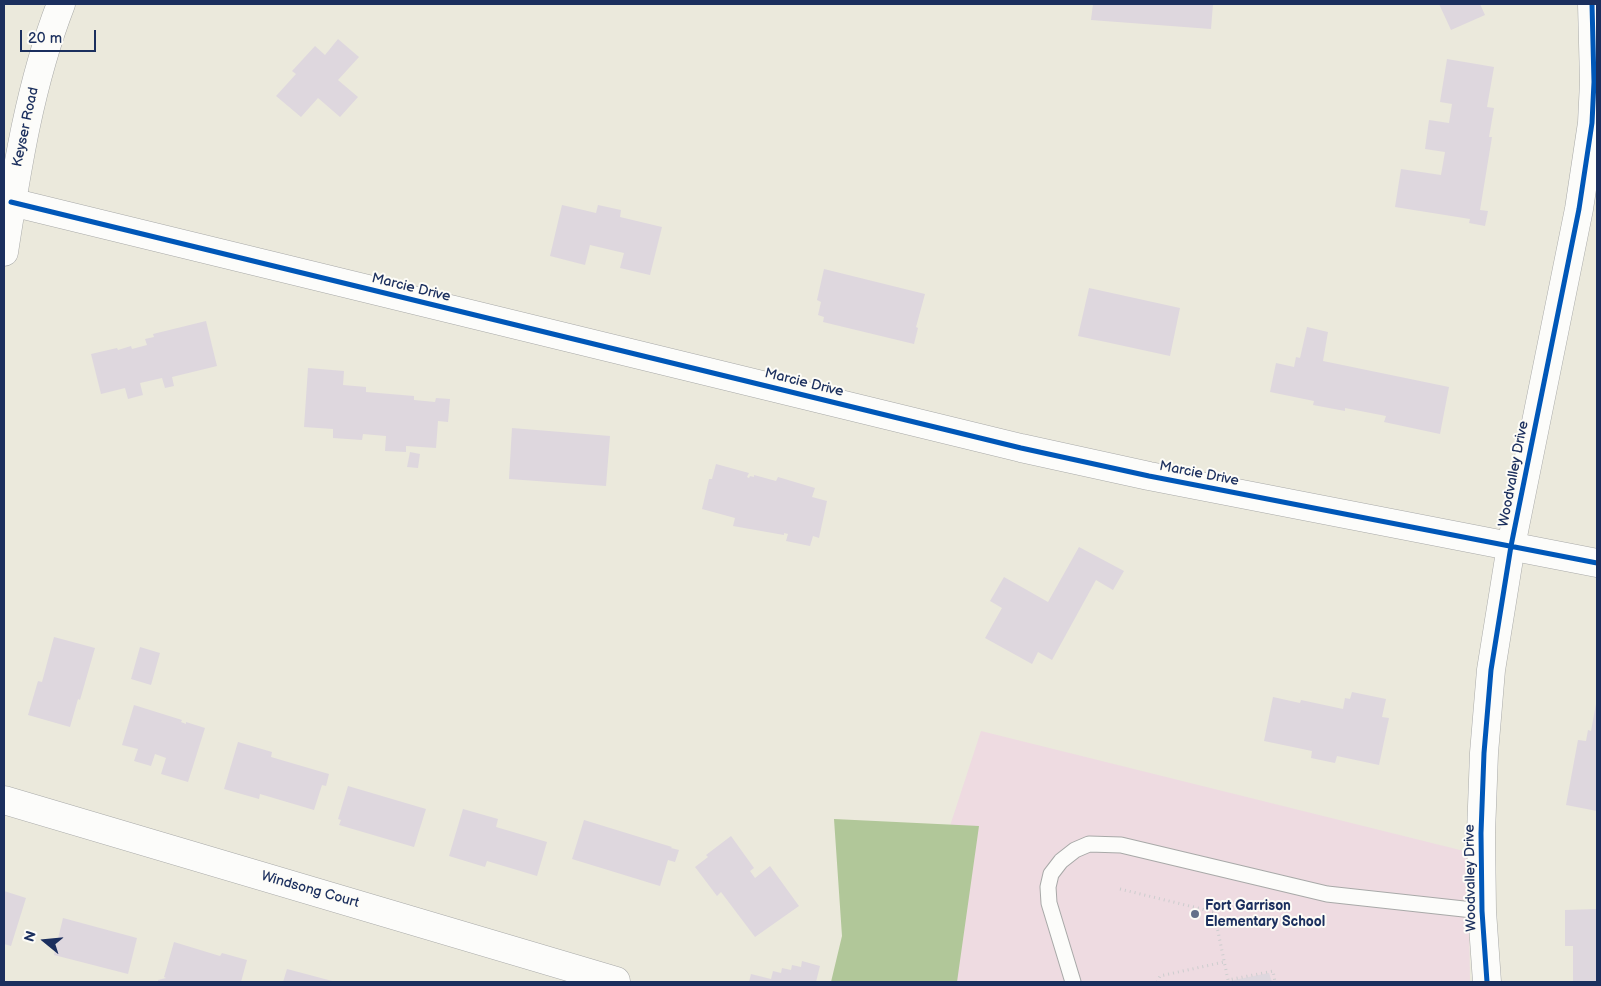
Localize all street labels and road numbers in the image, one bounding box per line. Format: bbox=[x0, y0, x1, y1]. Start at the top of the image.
street label: Keyser Road bbox=[9, 86, 43, 168]
street label: Marcie Drive bbox=[370, 270, 452, 306]
street label: Marcie Drive bbox=[763, 365, 845, 401]
street label: Woodvalley Drive bbox=[1495, 420, 1533, 528]
street label: Marcie Drive bbox=[1158, 458, 1240, 490]
street label: Woodvalley Drive bbox=[1462, 824, 1480, 932]
street label: Windsong Court bbox=[259, 868, 361, 912]

